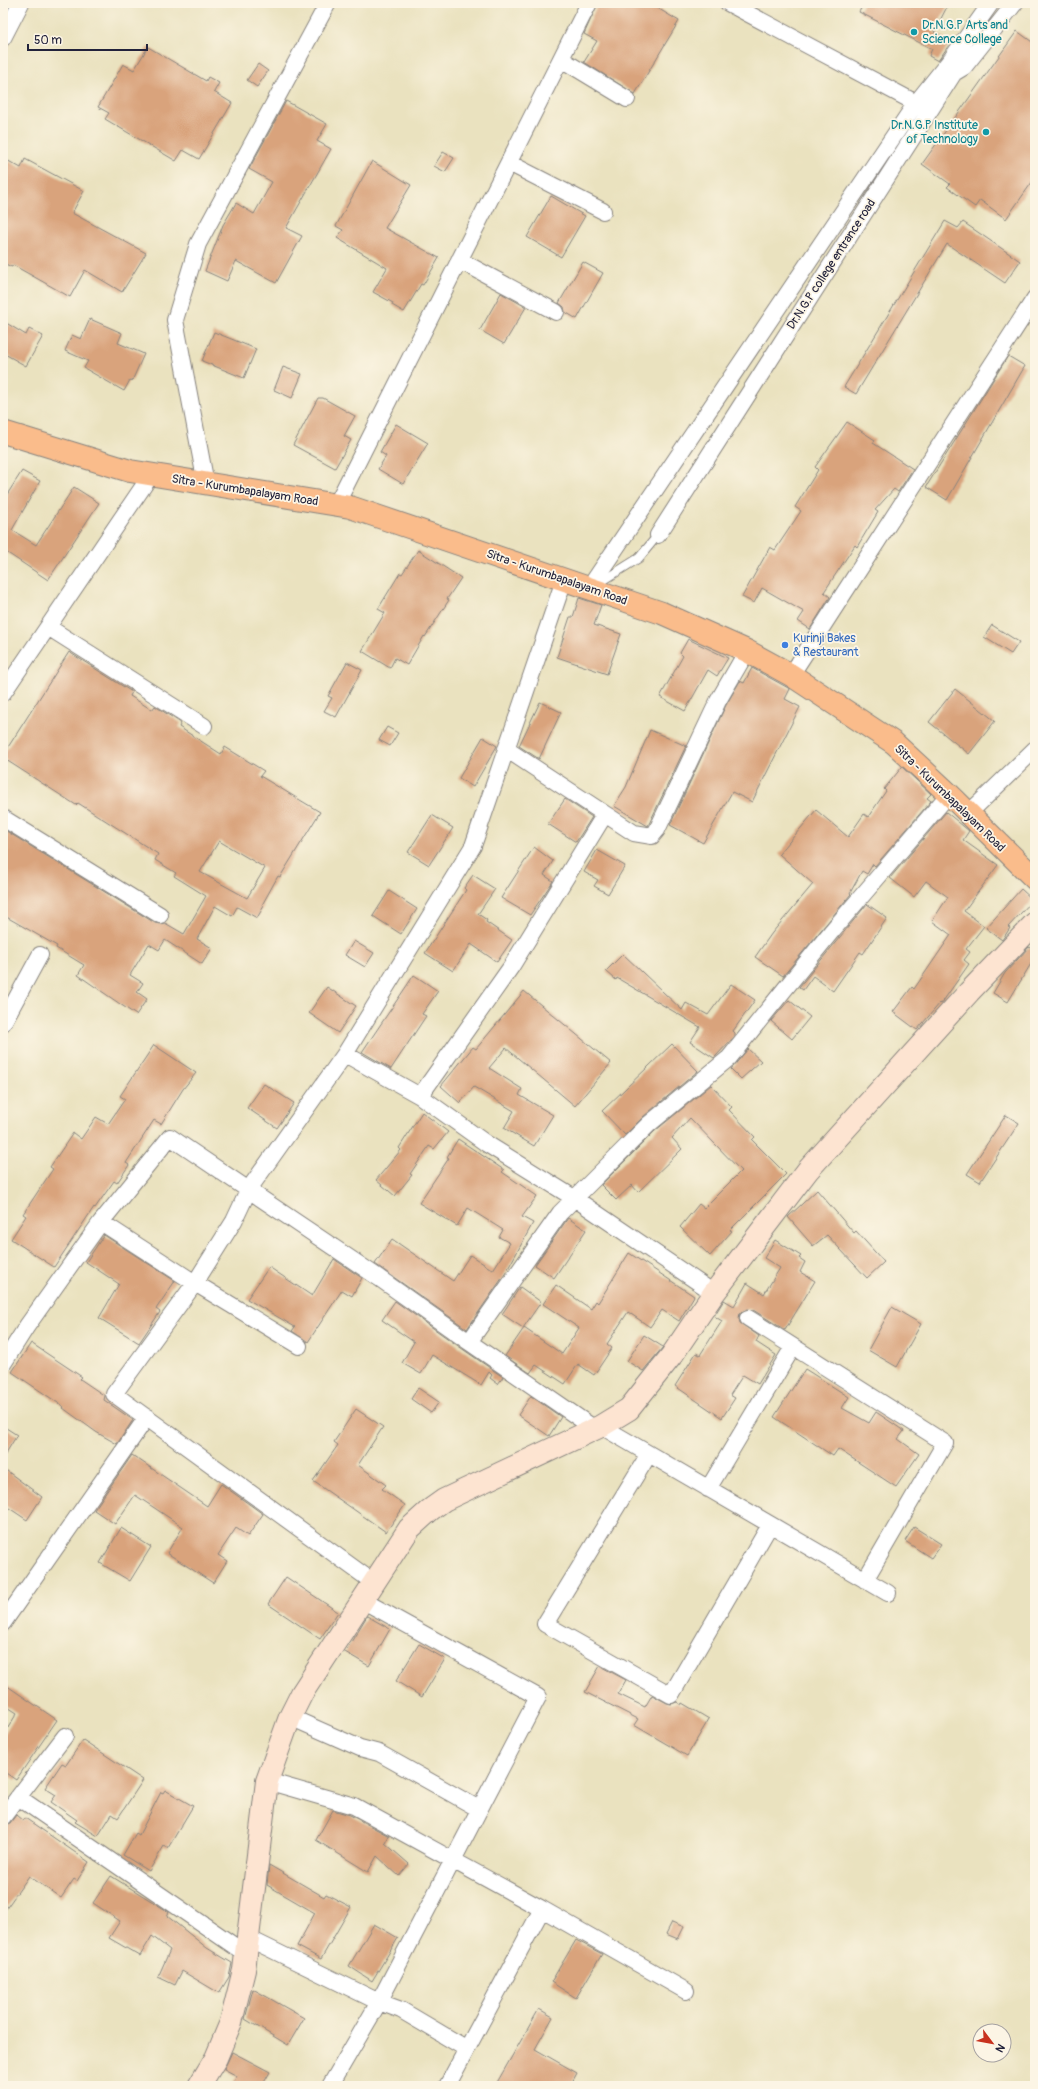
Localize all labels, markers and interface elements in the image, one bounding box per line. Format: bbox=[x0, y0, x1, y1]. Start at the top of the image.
place label: Dr.N.G.P Arts and Science College bbox=[922, 18, 1008, 47]
scale bar bbox=[28, 26, 147, 52]
marker: Dr.N.G.P Arts and Science College bbox=[909, 27, 919, 37]
text: 50 m bbox=[34, 33, 62, 48]
place label: Dr.N.G.P Institute of Technology bbox=[891, 118, 978, 147]
marker: Dr.N.G.P Institute of Technology bbox=[981, 127, 991, 137]
street label: Dr.N.G.P college entrance road bbox=[784, 196, 879, 332]
street label: Sitra - Kurumbapalayam Road bbox=[171, 472, 319, 509]
street label: Sitra - Kurumbapalayam Road bbox=[484, 546, 629, 609]
place label: Kurinji Bakes & Restaurant bbox=[793, 631, 859, 660]
marker: Kurinji Bakes & Restaurant bbox=[780, 640, 790, 650]
street label: Sitra - Kurumbapalayam Road bbox=[891, 742, 1008, 855]
north arrow bbox=[972, 2023, 1012, 2063]
text: N bbox=[992, 2041, 1008, 2055]

